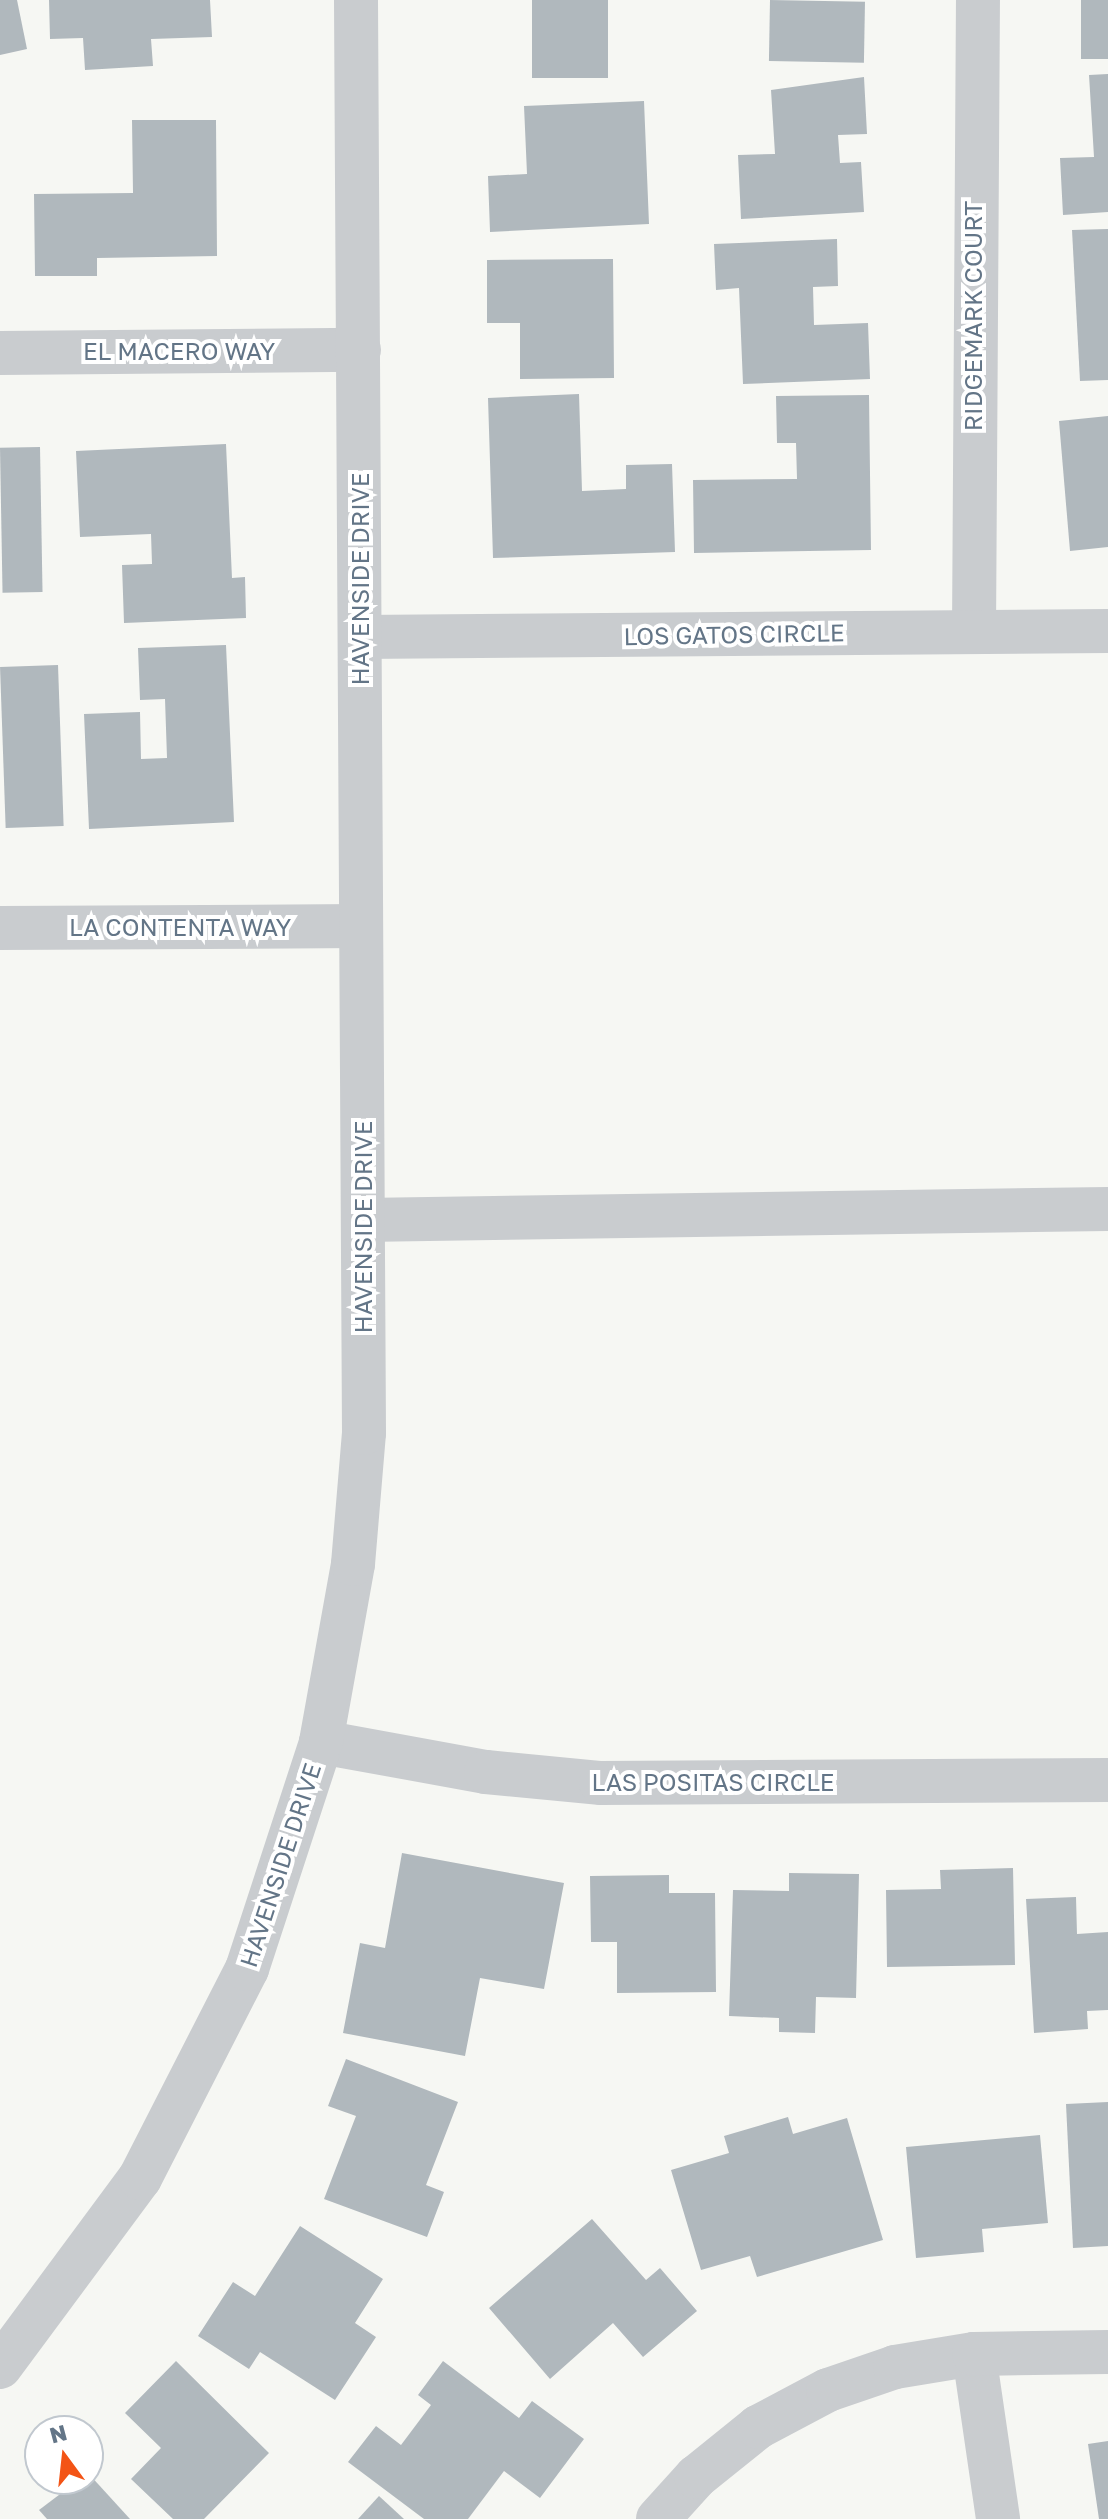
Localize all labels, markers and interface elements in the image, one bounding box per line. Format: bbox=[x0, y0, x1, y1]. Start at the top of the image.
street label: RIDGEMARK COURT bbox=[959, 201, 987, 431]
street label: EL MACERO WAY bbox=[83, 337, 275, 365]
street label: HAVENSIDE DRIVE bbox=[346, 473, 374, 685]
street label: LOS GATOS CIRCLE bbox=[623, 618, 845, 650]
street label: LA CONTENTA WAY bbox=[69, 913, 291, 941]
street label: HAVENSIDE DRIVE bbox=[349, 1121, 377, 1333]
street label: HAVENSIDE DRIVE bbox=[233, 1759, 327, 1971]
street label: LAS POSITAS CIRCLE bbox=[592, 1768, 834, 1796]
north arrow bbox=[24, 2415, 104, 2495]
text: N bbox=[47, 2418, 70, 2448]

